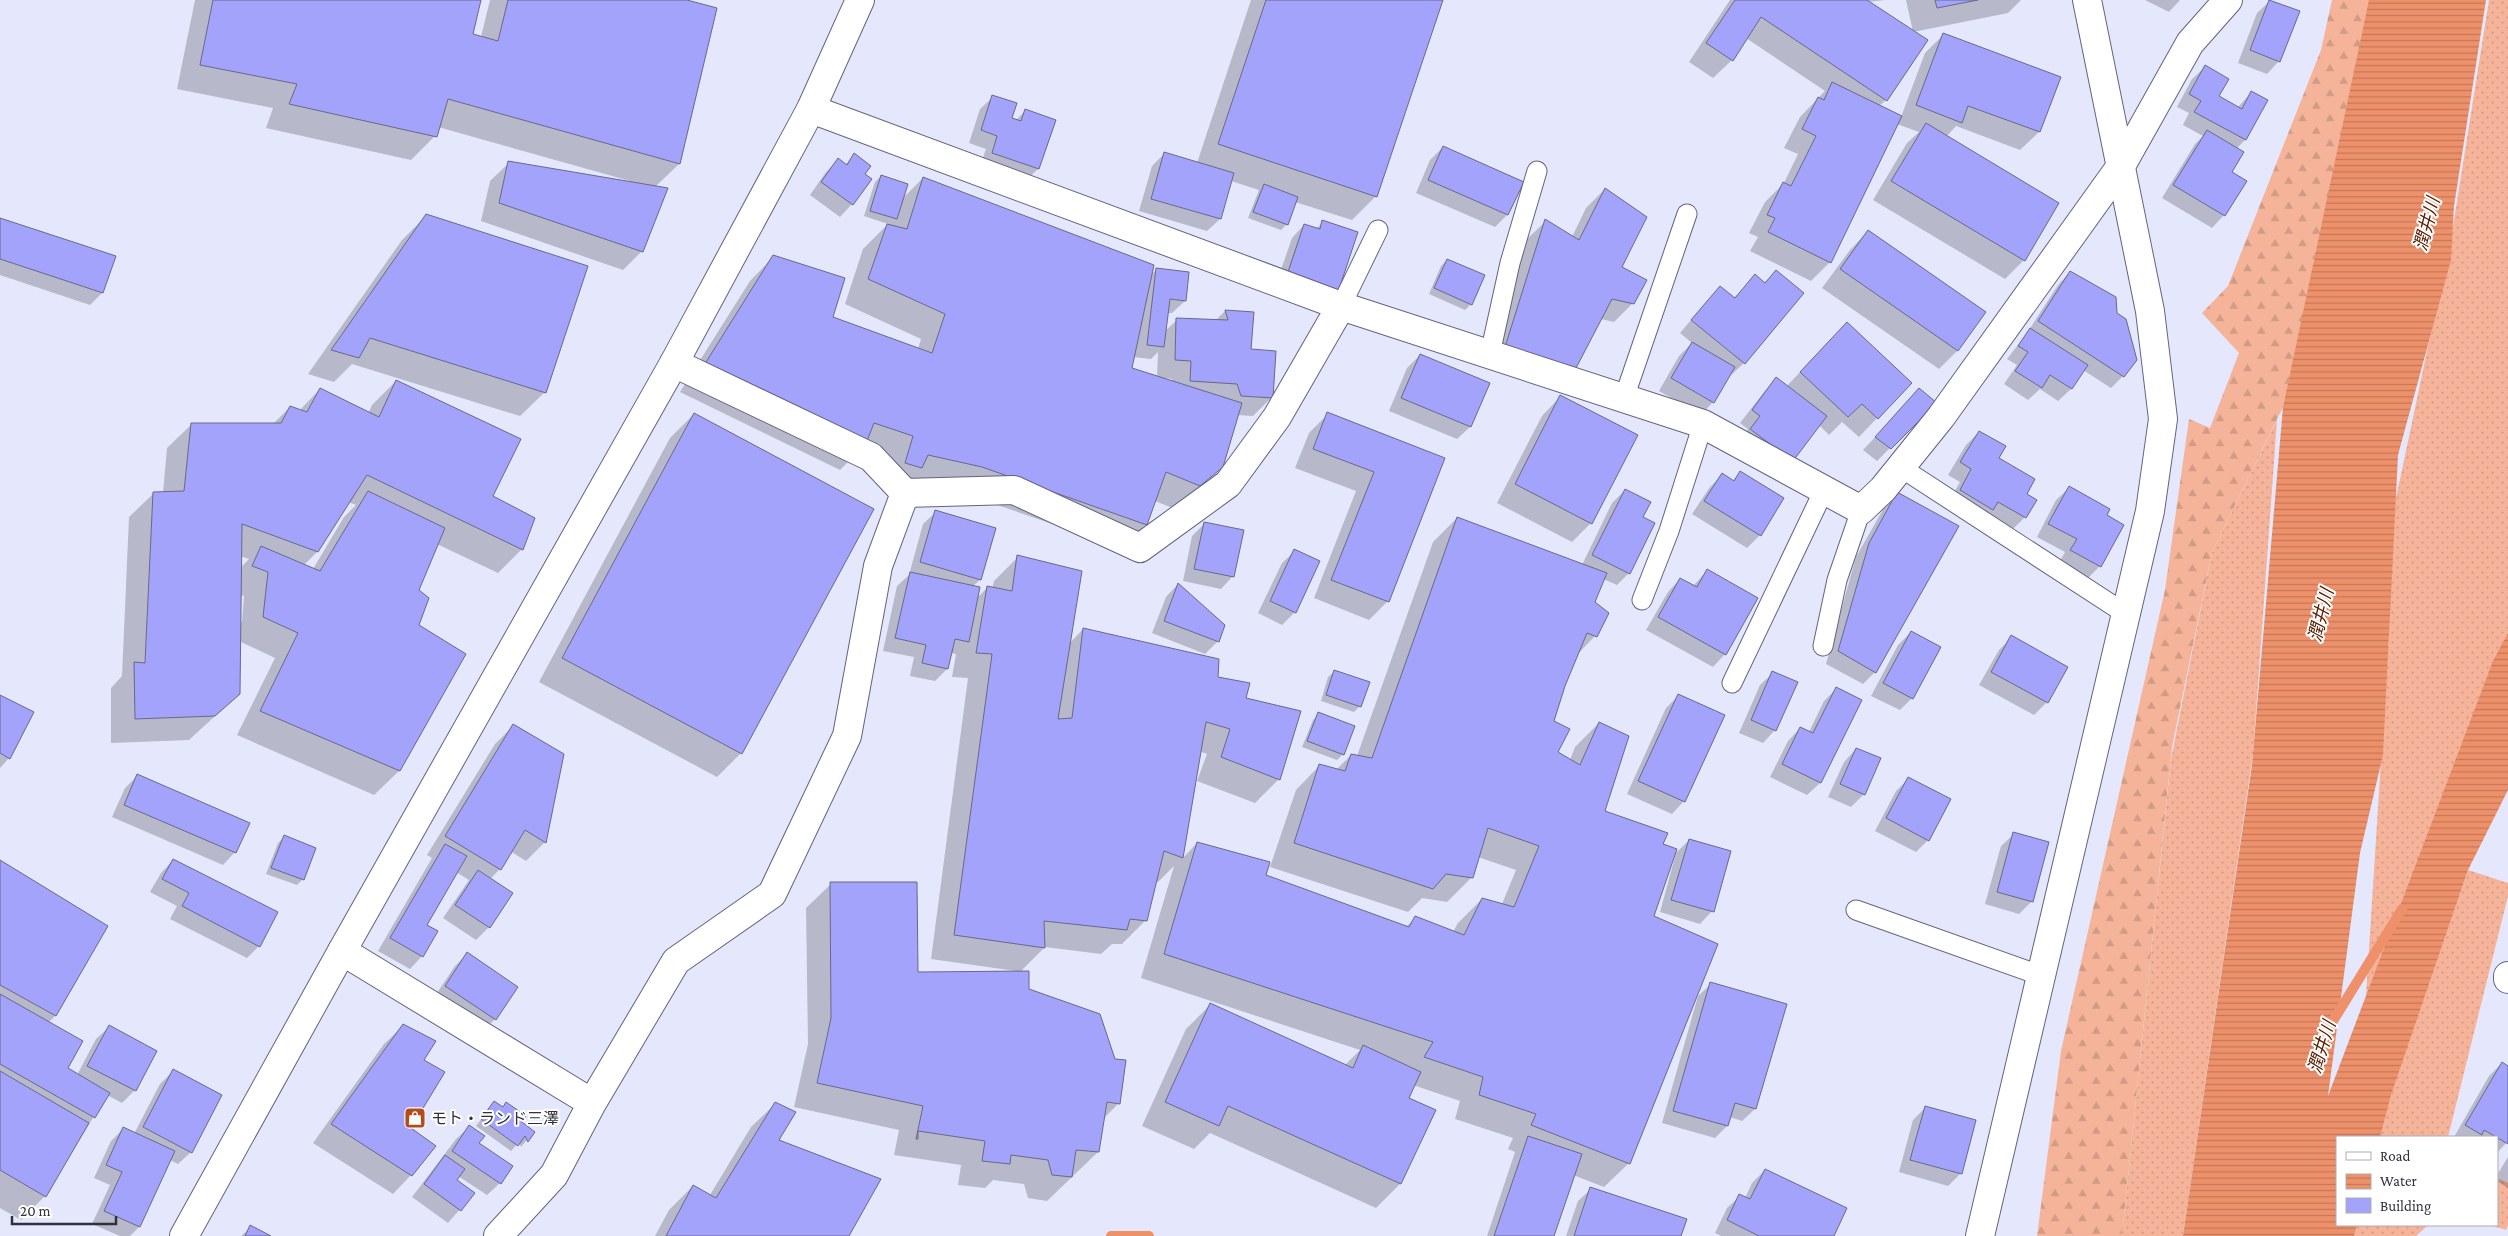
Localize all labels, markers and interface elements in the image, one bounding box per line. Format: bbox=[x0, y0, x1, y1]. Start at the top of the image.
water label: 潤井川 bbox=[2410, 193, 2444, 253]
water label: 潤井川 bbox=[2305, 584, 2338, 644]
water label: 潤井川 bbox=[2305, 1016, 2340, 1076]
shop icon: モト・ランド三澤 bbox=[403, 1106, 427, 1130]
place label: モト・ランド三澤 bbox=[431, 1110, 559, 1127]
legend bbox=[2336, 1136, 2498, 1226]
text: Road bbox=[2380, 1148, 2411, 1164]
text: Water bbox=[2380, 1173, 2417, 1189]
scale bar bbox=[12, 1194, 116, 1226]
text: Building bbox=[2380, 1198, 2431, 1215]
text: 20 m bbox=[20, 1203, 51, 1219]

